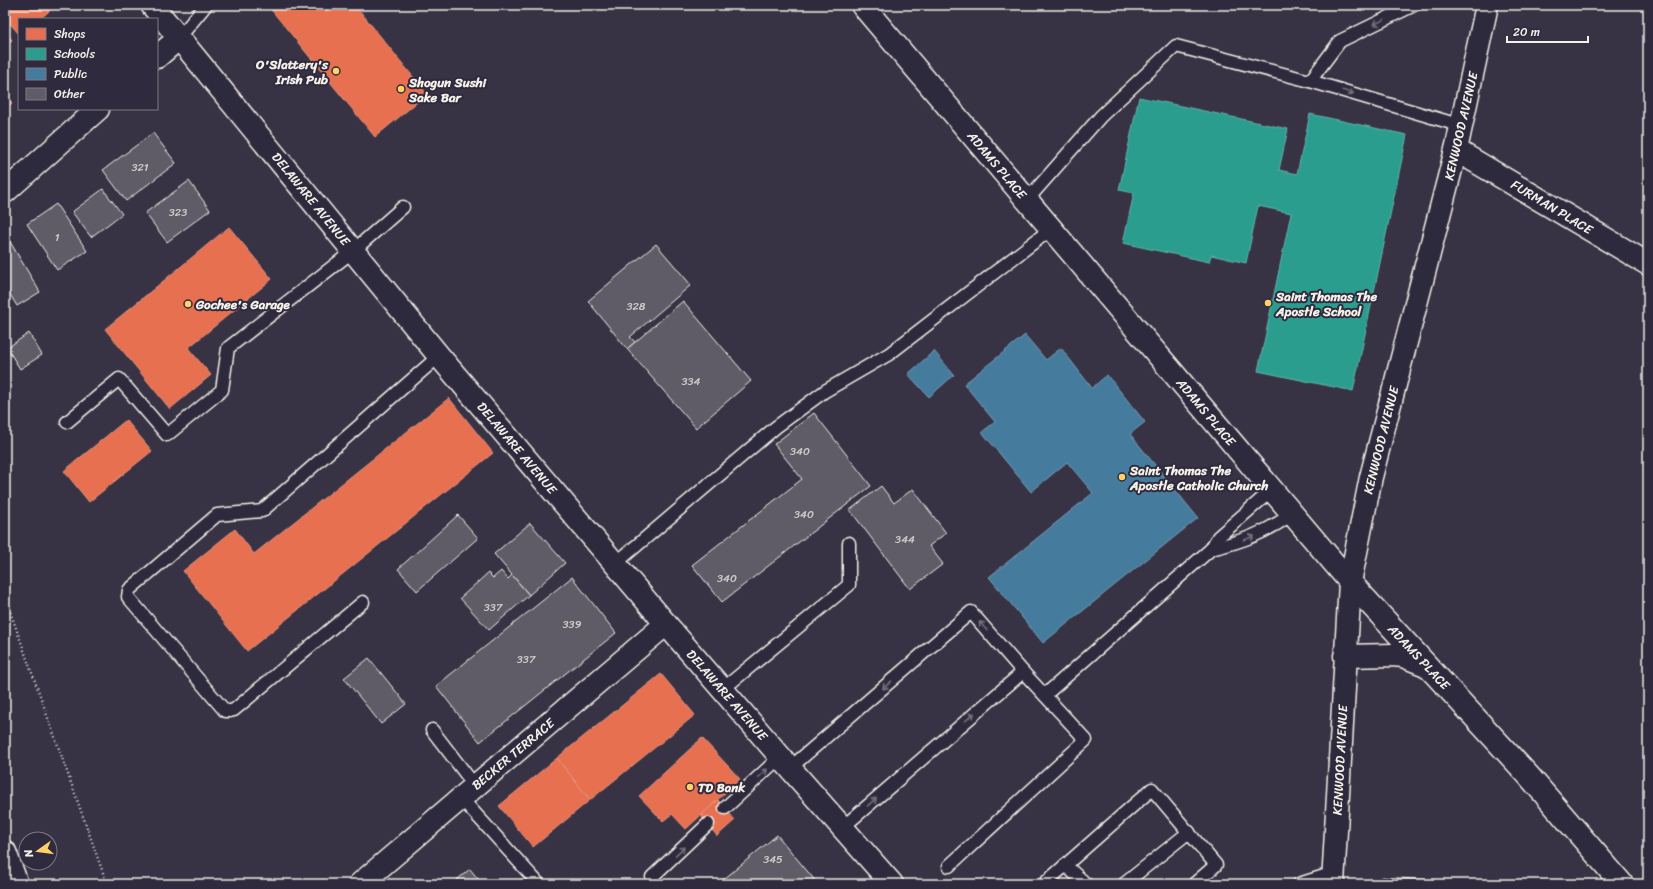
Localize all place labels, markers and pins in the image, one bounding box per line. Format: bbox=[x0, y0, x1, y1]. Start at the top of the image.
place label: O'Slattery's Irish Pub bbox=[255, 53, 329, 91]
marker: O'Slattery's Irish Pub bbox=[331, 66, 341, 76]
place label: Shogun Sushi Sake Bar bbox=[408, 71, 487, 109]
marker: Shogun Sushi Sake Bar bbox=[396, 84, 406, 94]
place label: Saint Thomas The Apostle School bbox=[1275, 285, 1377, 323]
place label: Gochee's Garage bbox=[195, 293, 291, 316]
marker: Saint Thomas The Apostle School bbox=[1263, 298, 1273, 308]
marker: Gochee's Garage bbox=[183, 299, 193, 309]
place label: Saint Thomas The Apostle Catholic Church bbox=[1129, 459, 1269, 497]
marker: Saint Thomas The Apostle Catholic Church bbox=[1117, 472, 1127, 482]
place label: TD Bank bbox=[698, 776, 746, 799]
marker: TD Bank bbox=[685, 782, 695, 792]

